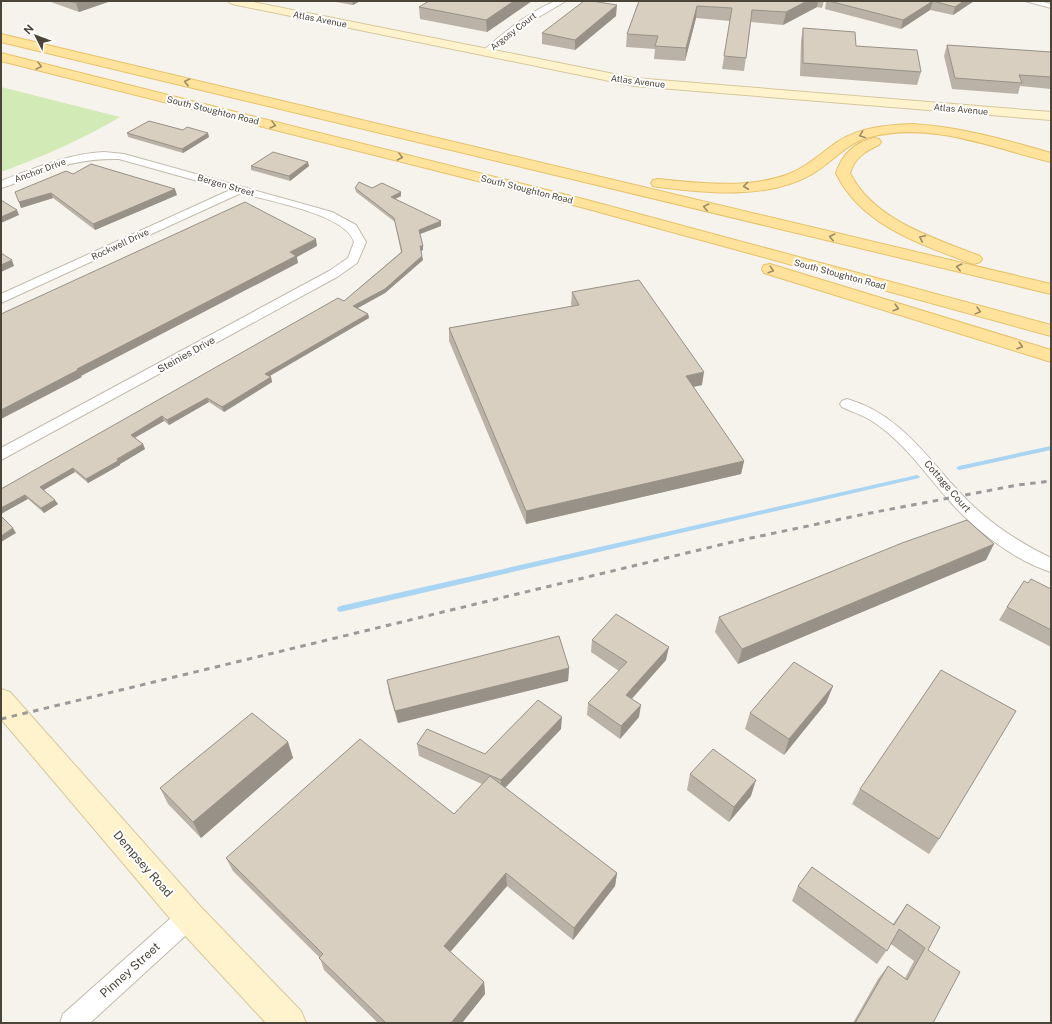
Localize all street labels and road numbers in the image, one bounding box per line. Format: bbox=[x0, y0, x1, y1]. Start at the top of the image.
street label: Atlas Avenue bbox=[292, 8, 348, 30]
street label: Argosy Court bbox=[488, 9, 539, 52]
street label: Atlas Avenue bbox=[610, 72, 666, 90]
street label: South Stoughton Road bbox=[166, 93, 260, 127]
street label: Atlas Avenue bbox=[933, 101, 989, 117]
street label: Anchor Drive bbox=[13, 156, 67, 184]
street label: Bergen Street bbox=[196, 172, 256, 199]
street label: South Stoughton Road bbox=[480, 172, 574, 206]
street label: Rockwell Drive bbox=[90, 226, 150, 262]
street label: South Stoughton Road bbox=[793, 256, 887, 292]
street label: Steinies Drive bbox=[155, 333, 217, 375]
street label: Cottage Court bbox=[922, 457, 974, 515]
street label: Dempsey Road bbox=[110, 828, 176, 900]
street label: Pinney Street bbox=[97, 939, 163, 1000]

